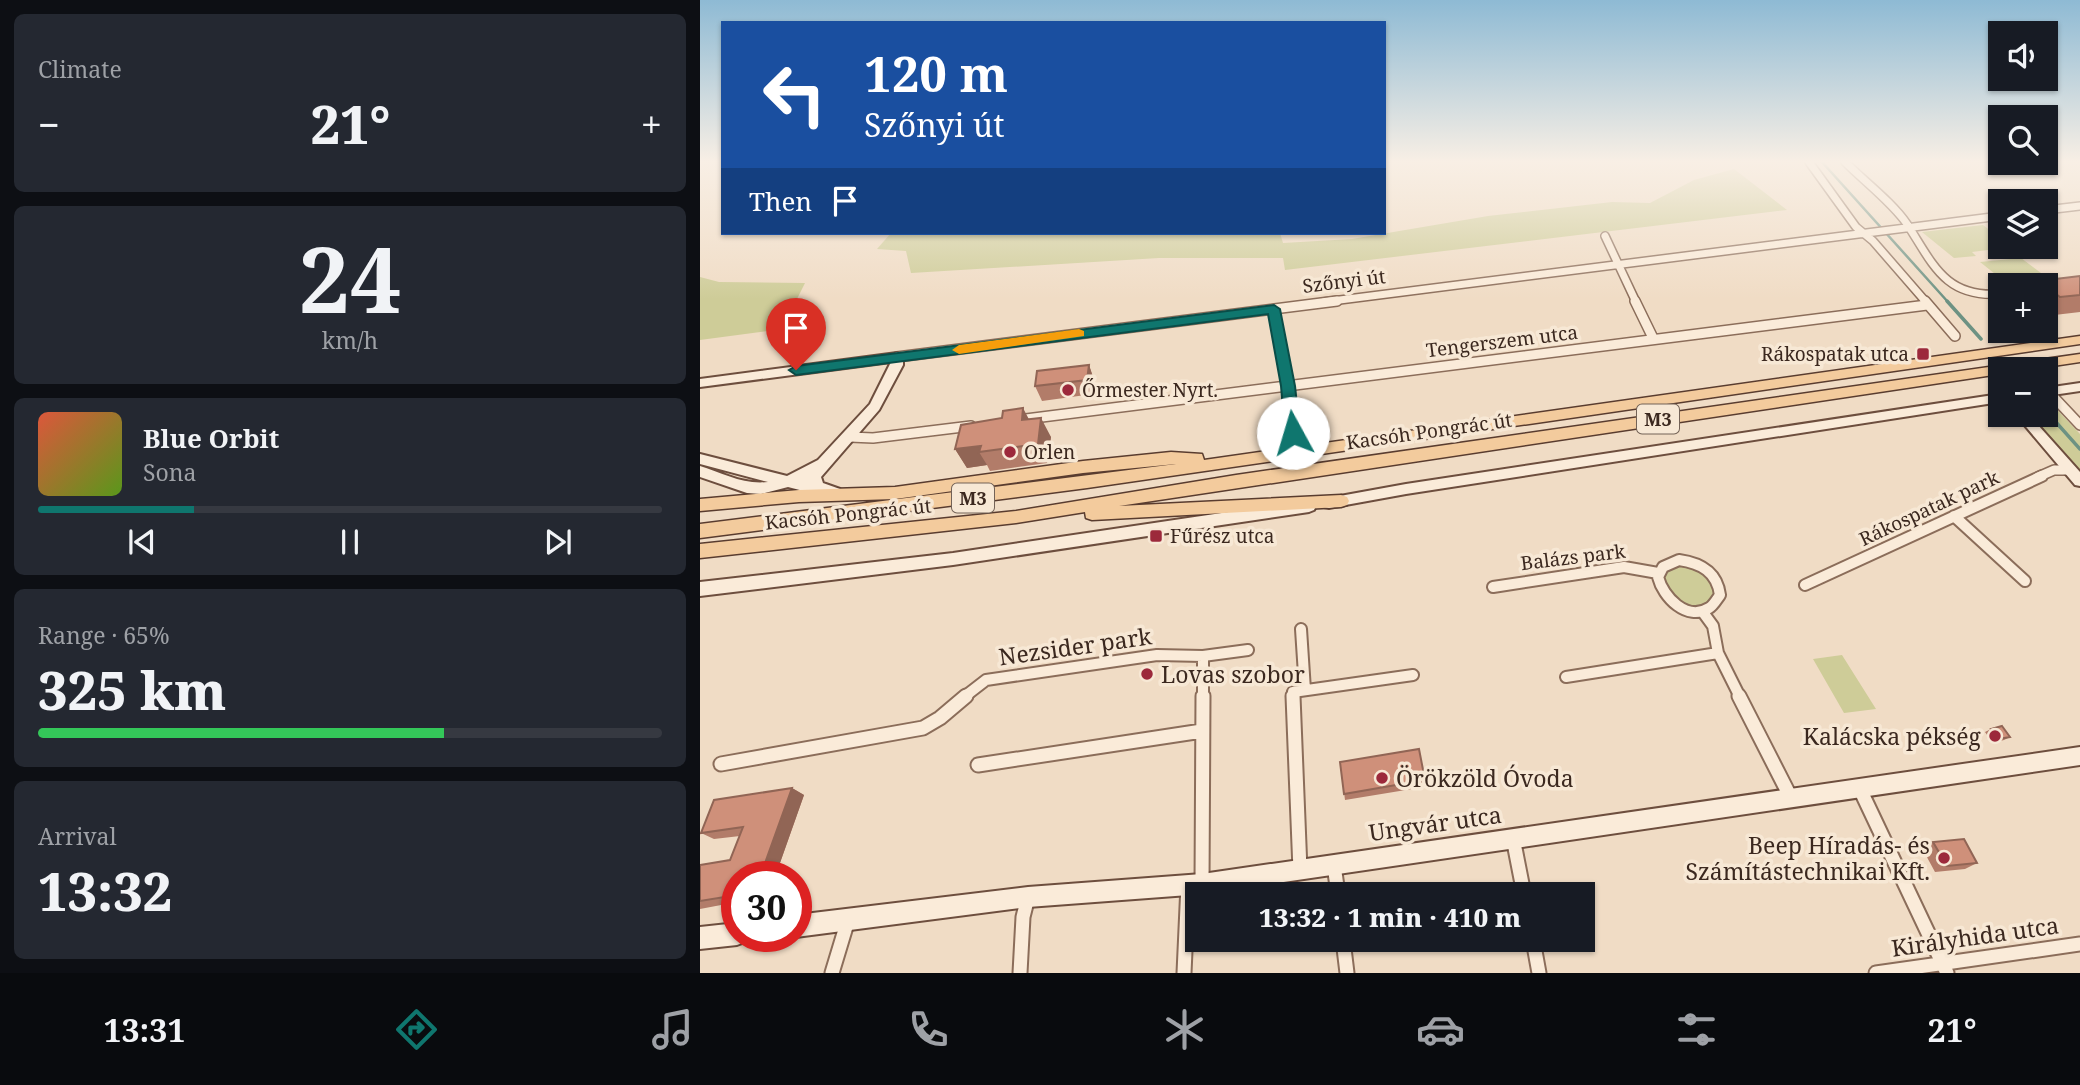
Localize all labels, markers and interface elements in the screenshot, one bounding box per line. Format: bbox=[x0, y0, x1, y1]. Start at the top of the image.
map controls bbox=[1988, 21, 2058, 427]
button: sound bbox=[1988, 21, 2058, 91]
text: 120 m bbox=[864, 40, 1008, 106]
icon: left bbox=[749, 49, 840, 140]
text: Climate bbox=[38, 53, 122, 85]
text: 21° bbox=[310, 88, 390, 159]
text: − bbox=[38, 98, 60, 150]
text: + bbox=[641, 98, 662, 150]
text: Szőnyi út bbox=[864, 103, 1004, 146]
button: search bbox=[1988, 105, 2058, 175]
icon: arrive bbox=[826, 182, 864, 220]
text: Then bbox=[749, 183, 812, 219]
button: layers bbox=[1988, 189, 2058, 259]
text: 24 bbox=[299, 216, 401, 340]
street label: Szőnyi út bbox=[1301, 263, 1387, 299]
button: + bbox=[1988, 273, 2058, 343]
pin bbox=[766, 298, 826, 370]
icon: arrive bbox=[777, 309, 815, 347]
street label: Tengerszem utca bbox=[1425, 319, 1579, 363]
text: km/h bbox=[322, 324, 378, 356]
place label: Rákospatak utca bbox=[1761, 341, 1909, 367]
marker: Rákospatak utca bbox=[1915, 346, 1931, 362]
button: − bbox=[1988, 357, 2058, 427]
place label: Őrmester Nyrt. bbox=[1082, 377, 1218, 403]
marker: Őrmester Nyrt. bbox=[1060, 382, 1076, 398]
position arrow bbox=[1256, 396, 1330, 470]
road number: M3 bbox=[1637, 404, 1679, 433]
street label: Kacsóh Pongrác út bbox=[1344, 406, 1514, 456]
text: Blue Orbit bbox=[143, 420, 279, 456]
place label: Orlen bbox=[1024, 439, 1075, 465]
marker: Orlen bbox=[1002, 444, 1018, 460]
text: Sona bbox=[143, 456, 197, 488]
street label: Rákospatak park bbox=[1855, 464, 2004, 552]
road number: M3 bbox=[952, 484, 994, 512]
street label: Kacsóh Pongrác út bbox=[764, 492, 933, 536]
icon: previous bbox=[123, 523, 161, 561]
icon: pause bbox=[331, 523, 369, 561]
icon: next bbox=[539, 523, 577, 561]
place label: Fűrész utca bbox=[1170, 523, 1274, 549]
marker: Fűrész utca bbox=[1148, 528, 1164, 544]
street label: Balázs park bbox=[1519, 538, 1628, 576]
text: Range · 65% bbox=[38, 619, 170, 651]
street label: Nezsider park bbox=[997, 619, 1154, 673]
text: 325 km bbox=[38, 654, 226, 725]
place label: Lovas szobor bbox=[1161, 658, 1305, 690]
marker: Lovas szobor bbox=[1139, 666, 1155, 682]
place label: Kalácska pékség bbox=[1803, 720, 1982, 752]
marker: Kalácska pékség bbox=[1987, 728, 2003, 744]
place label: Örökzöld Óvoda bbox=[1396, 762, 1574, 794]
marker: Örökzöld Óvoda bbox=[1374, 770, 1390, 786]
street label: Ungvár utca bbox=[1367, 798, 1503, 848]
text: Arrival bbox=[38, 820, 117, 852]
place label: Beep Híradás- és Számítástechnikai Kft. bbox=[1686, 829, 1930, 887]
marker: Beep Híradás- és Számítástechnikai Kft. bbox=[1936, 850, 1952, 866]
text: 13:32 bbox=[38, 855, 172, 926]
speed limit sign: 30 bbox=[721, 861, 812, 952]
text: 13:32 · 1 min · 410 m bbox=[1259, 899, 1521, 935]
street label: Királyhida utca bbox=[1889, 908, 2061, 964]
icon: directions bbox=[392, 1005, 441, 1054]
icon: music bbox=[648, 1005, 697, 1054]
icon: phone bbox=[904, 1005, 953, 1054]
icon: climate bbox=[1160, 1005, 1209, 1054]
icon: car bbox=[1416, 1005, 1465, 1054]
icon: filters bbox=[1672, 1005, 1721, 1054]
text: 13:31 bbox=[103, 1008, 185, 1051]
text: 21° bbox=[1928, 1008, 1976, 1051]

